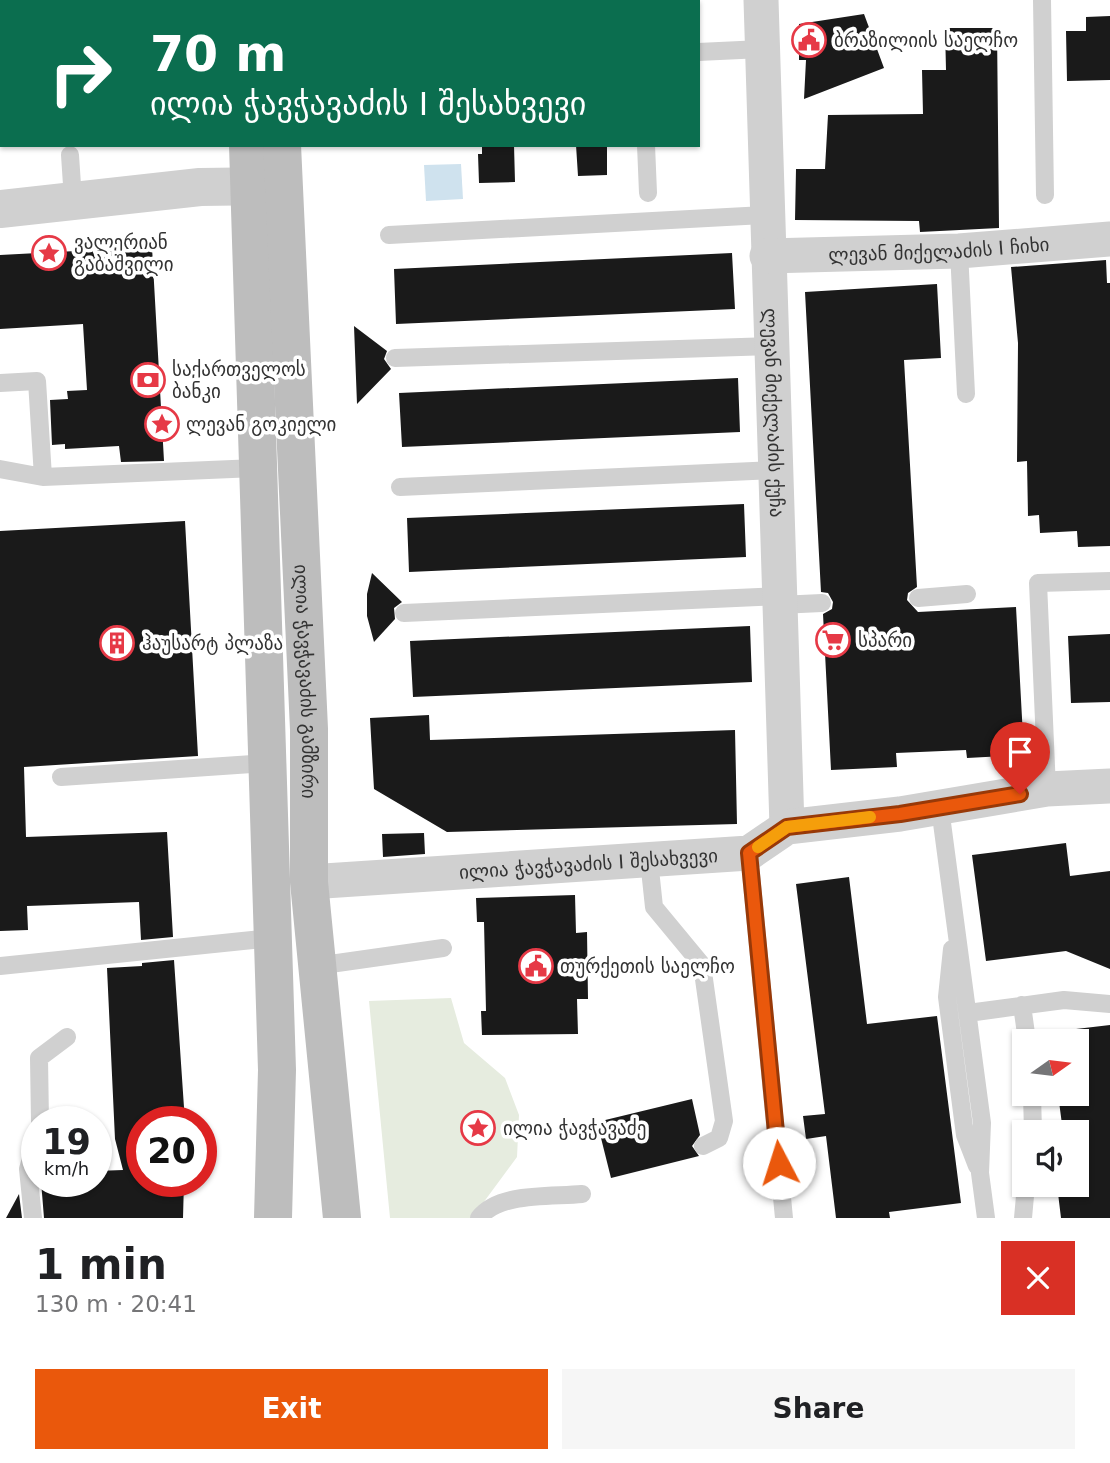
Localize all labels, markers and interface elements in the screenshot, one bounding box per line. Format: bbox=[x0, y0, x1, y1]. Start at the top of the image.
public building icon: ბრაზილიის საელჩო bbox=[790, 21, 828, 59]
text: 70 m bbox=[150, 26, 286, 83]
icon: right bbox=[35, 28, 126, 119]
place label: ბრაზილიის საელჩო bbox=[834, 29, 1018, 52]
text: ილია ჭავჭავაძის I შესახვევი bbox=[150, 85, 586, 123]
place label: ვალერიან გაბაშვილი bbox=[74, 231, 174, 276]
street label: ლევან მიქელაძის I ჩიხი bbox=[828, 233, 1050, 266]
place icon: ვალერიან გაბაშვილი bbox=[30, 234, 68, 272]
street label: ლევან მიქელაძის ქუჩა bbox=[759, 308, 788, 518]
place label: საქართველოს ბანკი bbox=[172, 358, 306, 403]
bank icon: საქართველოს ბანკი bbox=[129, 361, 167, 399]
place icon: ლევან გოკიელი bbox=[143, 405, 181, 443]
place label: ლევან გოკიელი bbox=[186, 413, 336, 436]
street label: ილია ჭავჭავაძის გამზირი bbox=[290, 564, 320, 799]
supermarket icon: სპარი bbox=[814, 621, 852, 659]
building icon: ჰაუსარტ პლაზა bbox=[98, 624, 136, 662]
place label: სპარი bbox=[858, 629, 912, 651]
place label: ჰაუსარტ პლაზა bbox=[142, 632, 283, 655]
pin bbox=[990, 722, 1050, 794]
icon: arrive bbox=[1001, 733, 1039, 771]
street label: ილია ჭავჭავაძის I შესახვევი bbox=[458, 844, 719, 883]
public building icon: თურქეთის საელჩო bbox=[517, 947, 555, 985]
place label: თურქეთის საელჩო bbox=[560, 955, 735, 978]
north arrow bbox=[1012, 1029, 1088, 1106]
map controls bbox=[1012, 1029, 1089, 1197]
speed limit sign: 20 bbox=[126, 1106, 217, 1197]
place icon: ილია ჭავჭავაძე bbox=[459, 1109, 497, 1147]
place label: ილია ჭავჭავაძე bbox=[503, 1117, 646, 1140]
button: sound bbox=[1012, 1120, 1089, 1197]
text: 19 bbox=[42, 1122, 91, 1162]
position arrow bbox=[742, 1126, 816, 1200]
text: km/h bbox=[44, 1158, 89, 1179]
text: 1 min bbox=[35, 1240, 167, 1289]
button: close bbox=[1001, 1241, 1075, 1315]
text: 130 m · 20:41 bbox=[35, 1291, 197, 1317]
button: Exit bbox=[35, 1369, 548, 1449]
button: Share bbox=[562, 1369, 1075, 1449]

